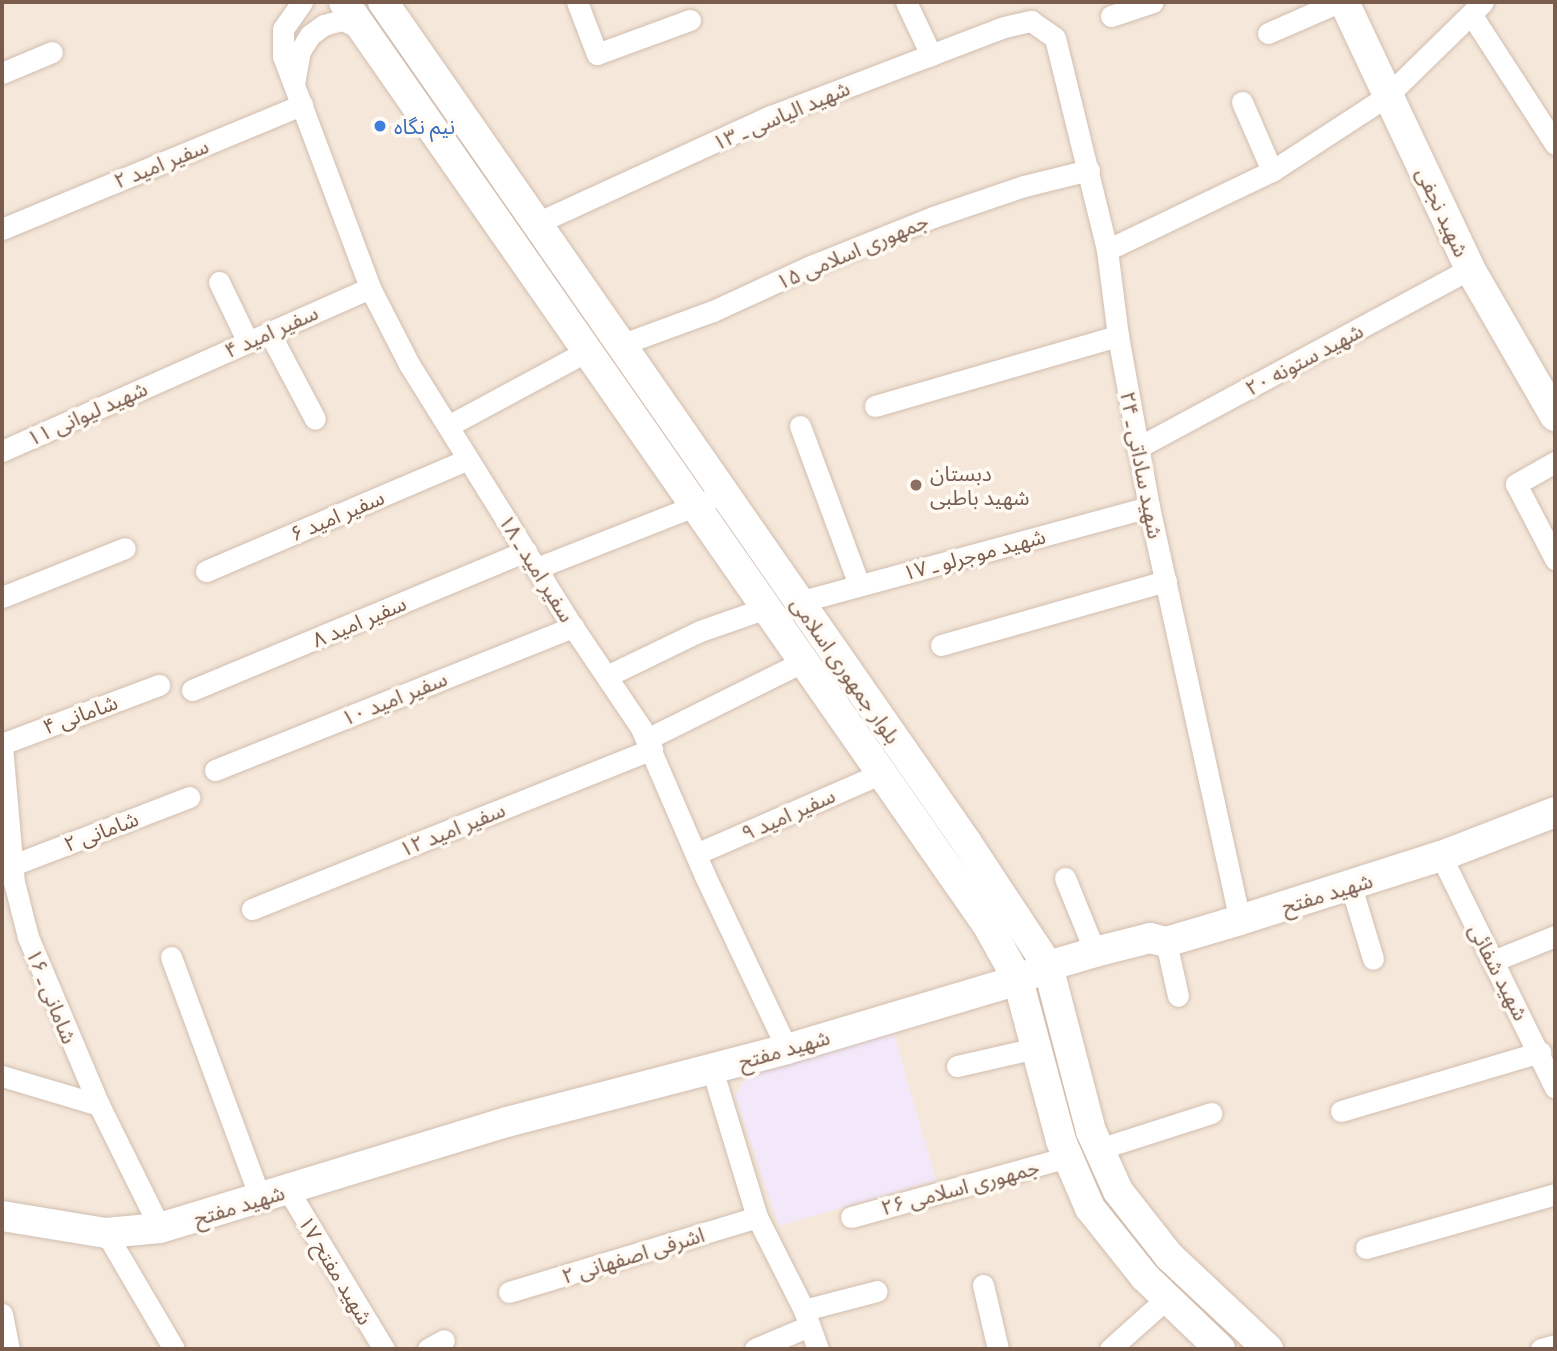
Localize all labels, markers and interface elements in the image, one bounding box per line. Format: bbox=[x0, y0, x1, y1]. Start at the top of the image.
street label: شهید الیاسی ـ ۱۳ bbox=[709, 75, 853, 155]
place label: نیم نگاه bbox=[394, 113, 455, 139]
marker: نیم نگاه bbox=[372, 118, 388, 134]
street label: سفیر امید ۲ bbox=[110, 133, 212, 193]
street label: شهید نجفی bbox=[1411, 163, 1475, 261]
street label: جمهوری اسلامی ۱۵ bbox=[772, 208, 932, 294]
street label: سفیر امید ۴ bbox=[220, 299, 322, 363]
street label: شهید ستونه ۲۰ bbox=[1241, 317, 1367, 401]
street label: شهید لیوانی ۱۱ bbox=[23, 375, 151, 451]
street label: شهید ساداتی ـ ۲۴ bbox=[1115, 389, 1169, 541]
place label: دبستان شهید باطبی bbox=[930, 460, 1030, 510]
marker: دبستان شهید باطبی bbox=[908, 477, 924, 493]
street label: سفیر امید ۶ bbox=[286, 484, 388, 546]
street label: سفیر امید ـ ۱۸ bbox=[494, 510, 580, 626]
street label: شهید موجرلو ـ ۱۷ bbox=[900, 523, 1048, 585]
street label: سفیر امید ۸ bbox=[308, 590, 410, 652]
street label: بلوار جمهوری اسلامی bbox=[786, 592, 906, 748]
street label: سفیر امید ۱۰ bbox=[338, 665, 450, 731]
street label: شامانی ۴ bbox=[39, 689, 121, 739]
street label: سفیر امید ۹ bbox=[737, 782, 839, 846]
street label: سفیر امید ۱۲ bbox=[396, 796, 508, 862]
street label: شامانی ۲ bbox=[60, 805, 142, 857]
street label: شهید مفتح bbox=[1278, 867, 1376, 919]
street label: شهید شفائی bbox=[1464, 920, 1534, 1024]
street label: شامانی ـ ۱۶ bbox=[22, 945, 82, 1047]
street label: شهید مفتح bbox=[735, 1024, 833, 1074]
street label: جمهوری اسلامی ۲۶ bbox=[878, 1154, 1042, 1220]
street label: شهید مفتح bbox=[190, 1179, 288, 1231]
street label: شهید مفتح ۱۷ bbox=[294, 1211, 378, 1329]
street label: اشرفی اصفهانی ۲ bbox=[559, 1221, 707, 1289]

